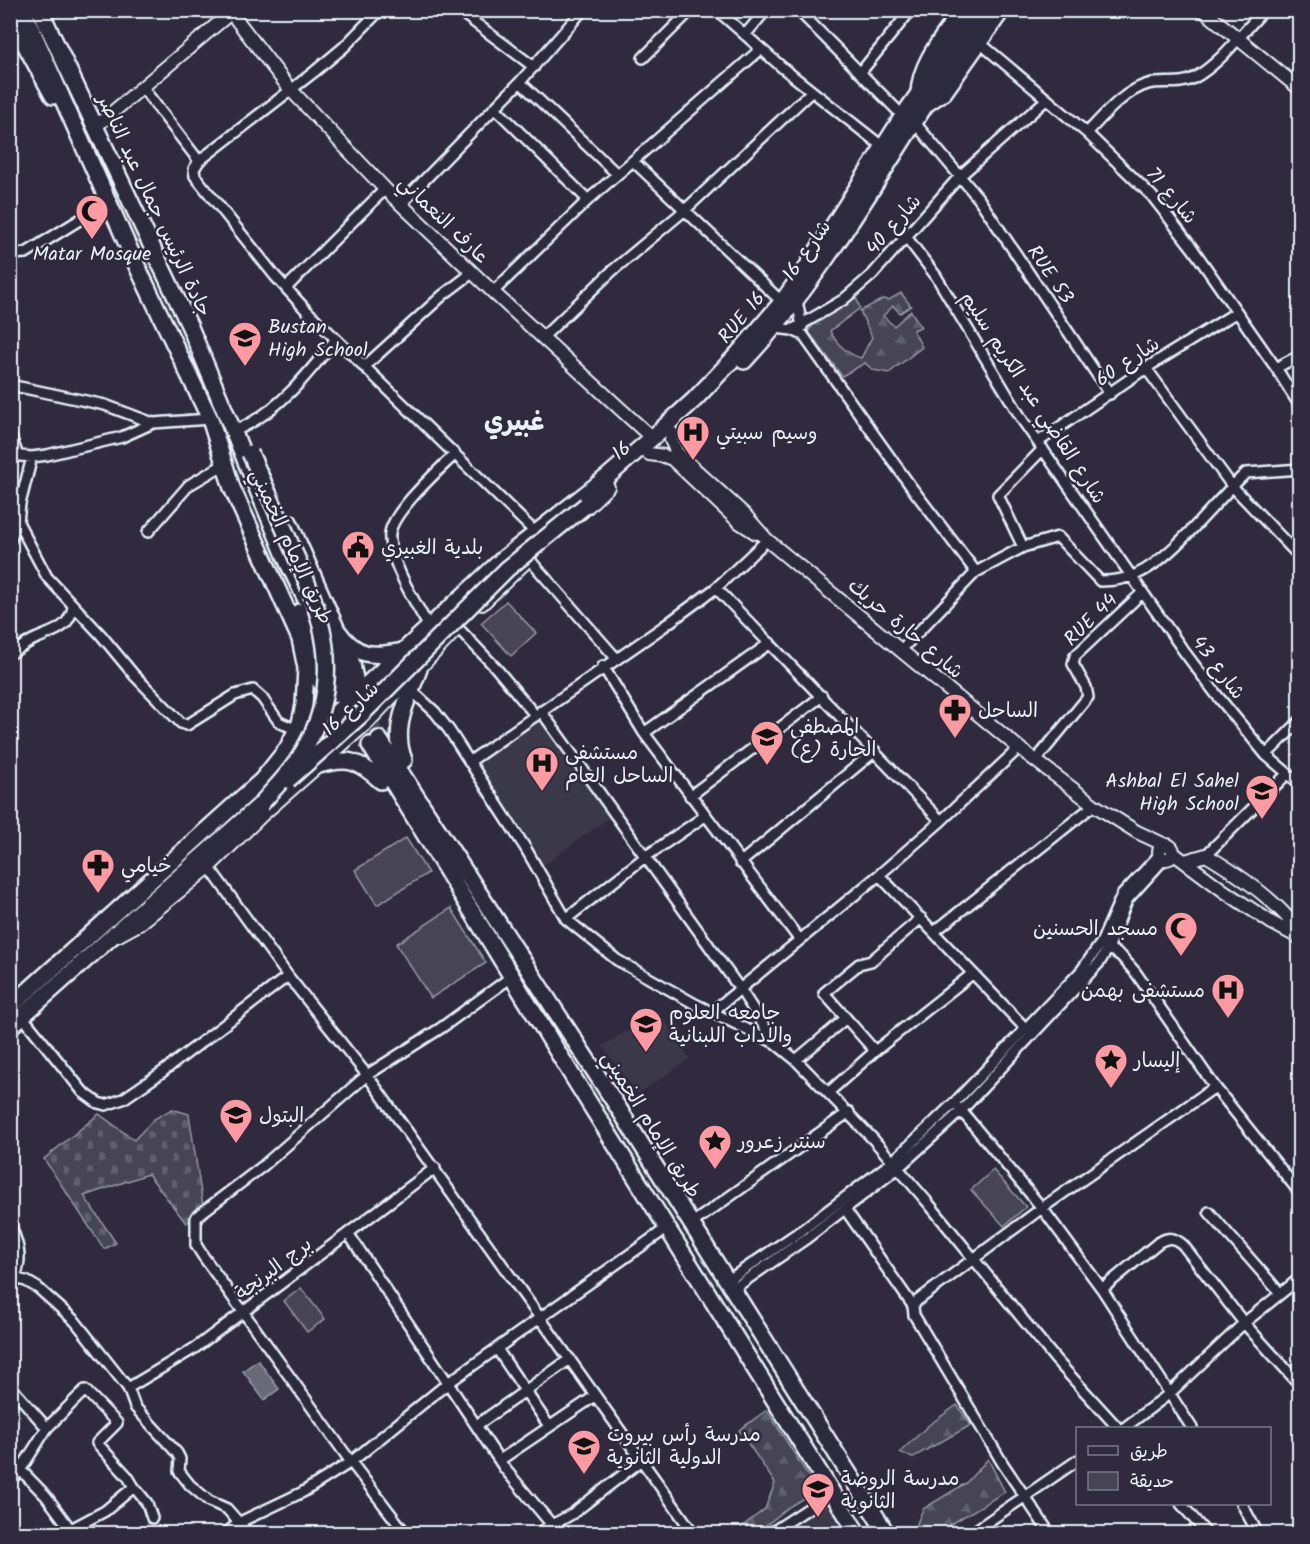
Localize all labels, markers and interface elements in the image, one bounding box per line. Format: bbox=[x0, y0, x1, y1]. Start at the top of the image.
street label: جادة الرئيس جمال عبد الناصر bbox=[87, 87, 219, 323]
street label: شارع 71 bbox=[1137, 160, 1204, 232]
street label: عارف النعماني bbox=[390, 168, 496, 272]
street label: شارع 40 bbox=[859, 188, 930, 263]
mosque icon: Matar Mosque bbox=[74, 193, 110, 240]
street label: شارع 16 bbox=[775, 214, 840, 288]
place label: Matar Mosque bbox=[33, 239, 151, 271]
street label: RUE 53 bbox=[1018, 239, 1081, 311]
street label: RUE 16 bbox=[711, 285, 774, 352]
street label: شارع القاضي عبد الكريم سليم bbox=[951, 285, 1113, 511]
place label: Bustan High School bbox=[268, 312, 368, 367]
school or university icon: Bustan High School bbox=[227, 320, 263, 367]
street label: شارع 60 bbox=[1089, 329, 1167, 396]
district label: غبيري bbox=[484, 402, 544, 444]
hospital icon: وسيم سبيتي bbox=[675, 414, 711, 461]
place label: وسيم سبيتي bbox=[716, 418, 818, 450]
street label: 16 bbox=[605, 434, 639, 469]
street label: طريق الإمام الخميني bbox=[240, 464, 340, 630]
public building icon: بلدية الغبيري bbox=[340, 529, 376, 576]
place label: بلدية الغبيري bbox=[381, 533, 483, 565]
street label: شارع حارة حريك bbox=[840, 571, 970, 688]
street label: RUE 44 bbox=[1057, 586, 1126, 655]
street label: شارع 43 bbox=[1182, 629, 1252, 707]
street label: شارع 16 bbox=[315, 674, 387, 745]
pharmacy icon: الساحل bbox=[937, 692, 973, 739]
place label: الساحل bbox=[978, 696, 1038, 728]
place label: المصطفى الحارة (ع) bbox=[790, 712, 876, 767]
school or university icon: المصطفى الحارة (ع) bbox=[749, 719, 785, 766]
place label: مستشفى الساحل العام bbox=[565, 738, 673, 793]
hospital icon: مستشفى الساحل العام bbox=[524, 745, 560, 792]
place label: Ashbal El Sahel High School bbox=[1106, 766, 1239, 821]
school or university icon: Ashbal El Sahel High School bbox=[1244, 773, 1280, 820]
pharmacy icon: خيامي bbox=[80, 847, 116, 894]
place label: خيامي bbox=[121, 851, 172, 883]
mosque icon: مسجد الحسنين bbox=[1163, 910, 1199, 957]
place label: مسجد الحسنين bbox=[1033, 914, 1158, 946]
hospital icon: مستشفى بهمن bbox=[1210, 972, 1246, 1019]
place label: مستشفى بهمن bbox=[1081, 976, 1205, 1008]
place label: جامعه العلوم والاداب اللبنانية bbox=[669, 998, 792, 1053]
school or university icon: جامعه العلوم والاداب اللبنانية bbox=[628, 1006, 664, 1053]
place icon: إليسار bbox=[1093, 1042, 1129, 1089]
street label: طريق الإمام الخميني bbox=[592, 1045, 709, 1205]
place label: إليسار bbox=[1132, 1046, 1180, 1078]
school or university icon: البتول bbox=[218, 1097, 254, 1144]
place label: البتول bbox=[259, 1101, 304, 1133]
place icon: سنتر زعرور bbox=[697, 1123, 733, 1170]
place label: سنتر زعرور bbox=[736, 1127, 826, 1159]
street label: برج البرنجة bbox=[229, 1230, 320, 1309]
place label: مدرسة رأس بيروت الدولية الثانوية bbox=[607, 1420, 761, 1475]
legend bbox=[1076, 1427, 1271, 1505]
school or university icon: مدرسة رأس بيروت الدولية الثانوية bbox=[566, 1428, 602, 1475]
text: طريق bbox=[1130, 1438, 1168, 1467]
place label: مدرسة الروضة الثانوية bbox=[841, 1464, 959, 1519]
text: حديقة bbox=[1130, 1468, 1174, 1497]
school or university icon: مدرسة الروضة الثانوية bbox=[800, 1471, 836, 1518]

